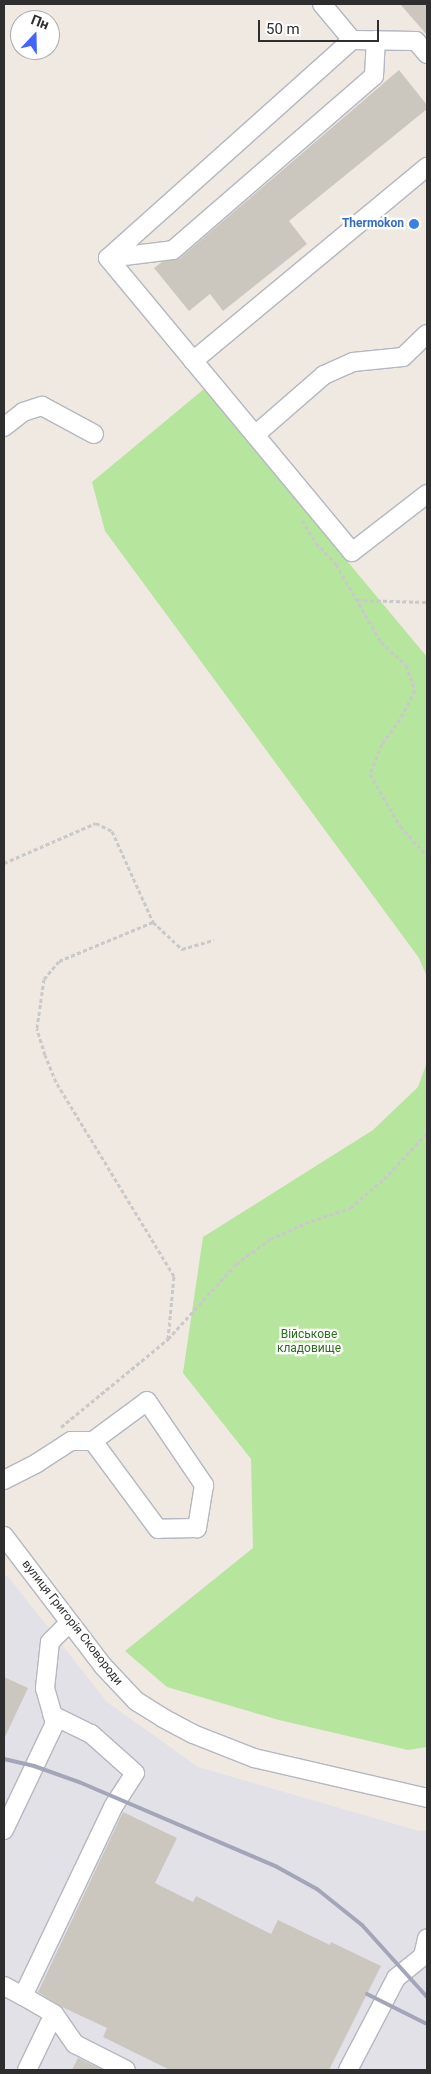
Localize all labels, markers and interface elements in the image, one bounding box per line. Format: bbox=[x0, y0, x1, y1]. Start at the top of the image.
north arrow bbox=[10, 10, 60, 60]
scale bar bbox=[261, 10, 382, 42]
text: Пн bbox=[29, 11, 51, 33]
text: 50 m bbox=[266, 20, 300, 38]
place label: Thermokon bbox=[342, 217, 404, 231]
marker: Thermokon bbox=[408, 218, 420, 230]
park label: Військове кладовище bbox=[277, 1328, 341, 1356]
street label: вулиця Григорія Сковороди bbox=[19, 1557, 125, 1689]

